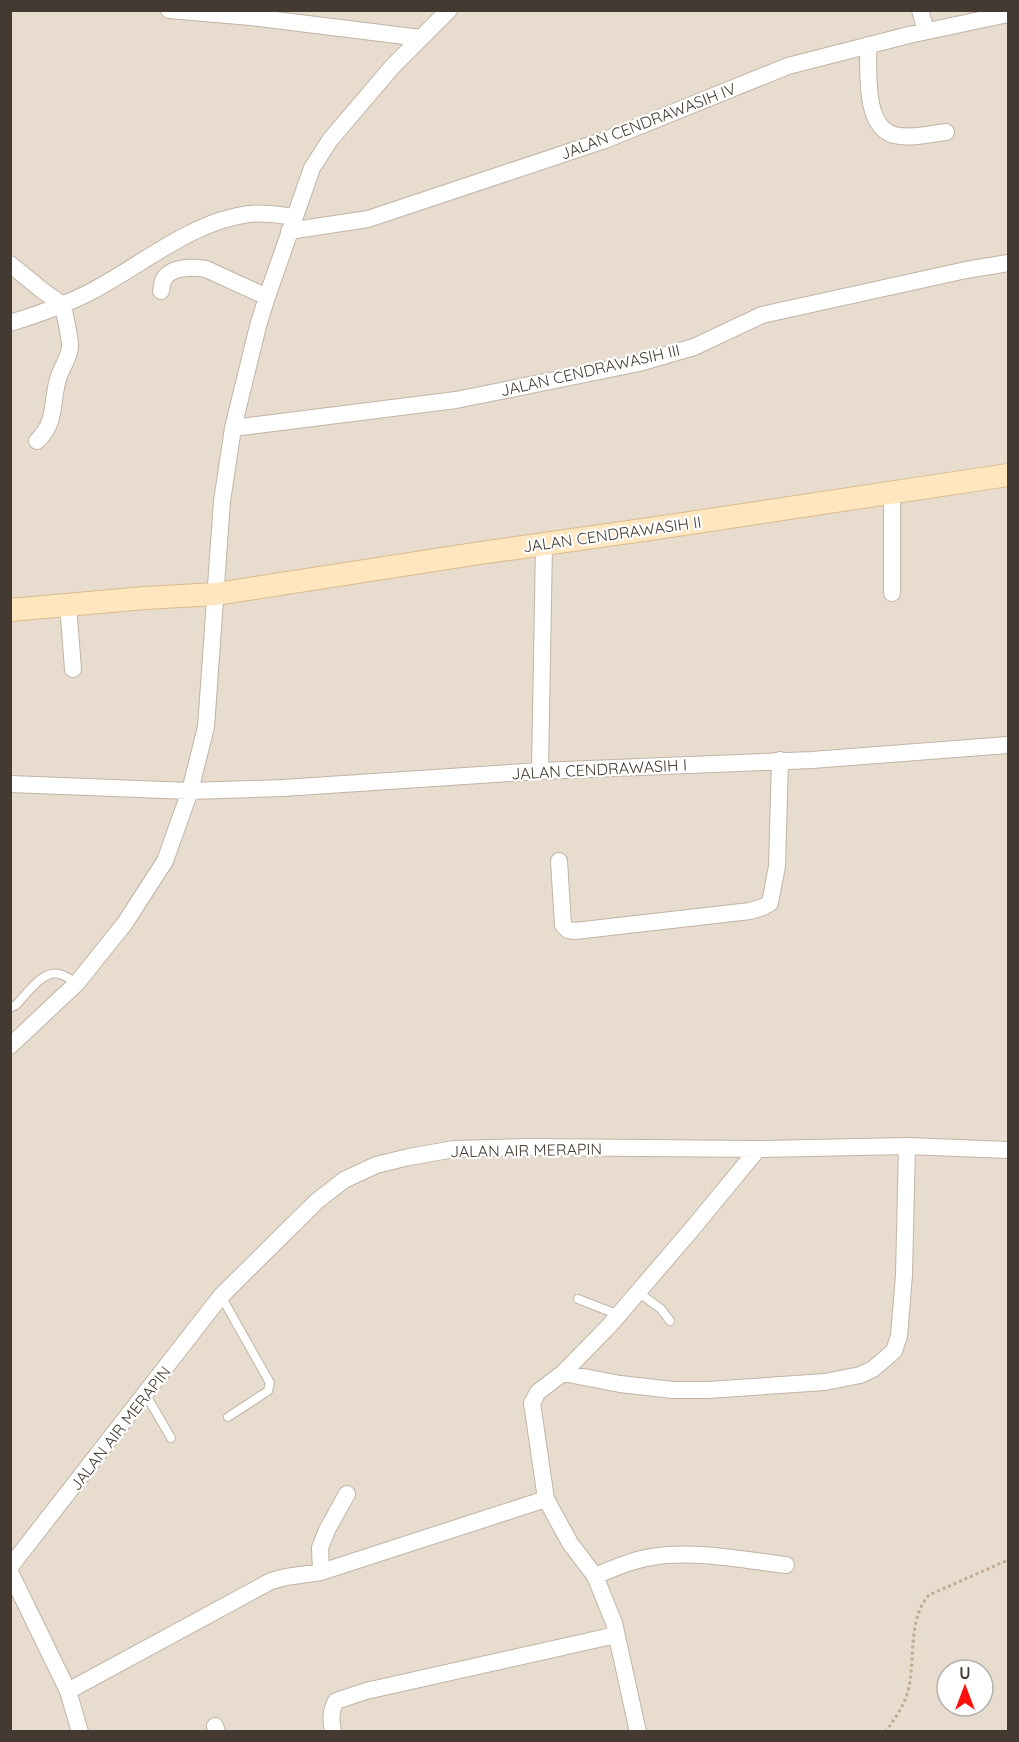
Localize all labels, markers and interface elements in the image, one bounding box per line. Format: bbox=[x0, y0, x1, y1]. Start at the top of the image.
street label: JALAN CENDRAWASIH IV bbox=[557, 78, 739, 164]
street label: JALAN CENDRAWASIH III bbox=[498, 340, 682, 400]
street label: JALAN CENDRAWASIH II bbox=[522, 512, 702, 556]
street label: JALAN CENDRAWASIH I bbox=[511, 754, 687, 784]
street label: JALAN AIR MERAPIN bbox=[450, 1139, 602, 1161]
street label: JALAN AIR MERAPIN bbox=[65, 1362, 175, 1494]
north arrow bbox=[935, 1658, 995, 1718]
text: U bbox=[959, 1663, 971, 1683]

